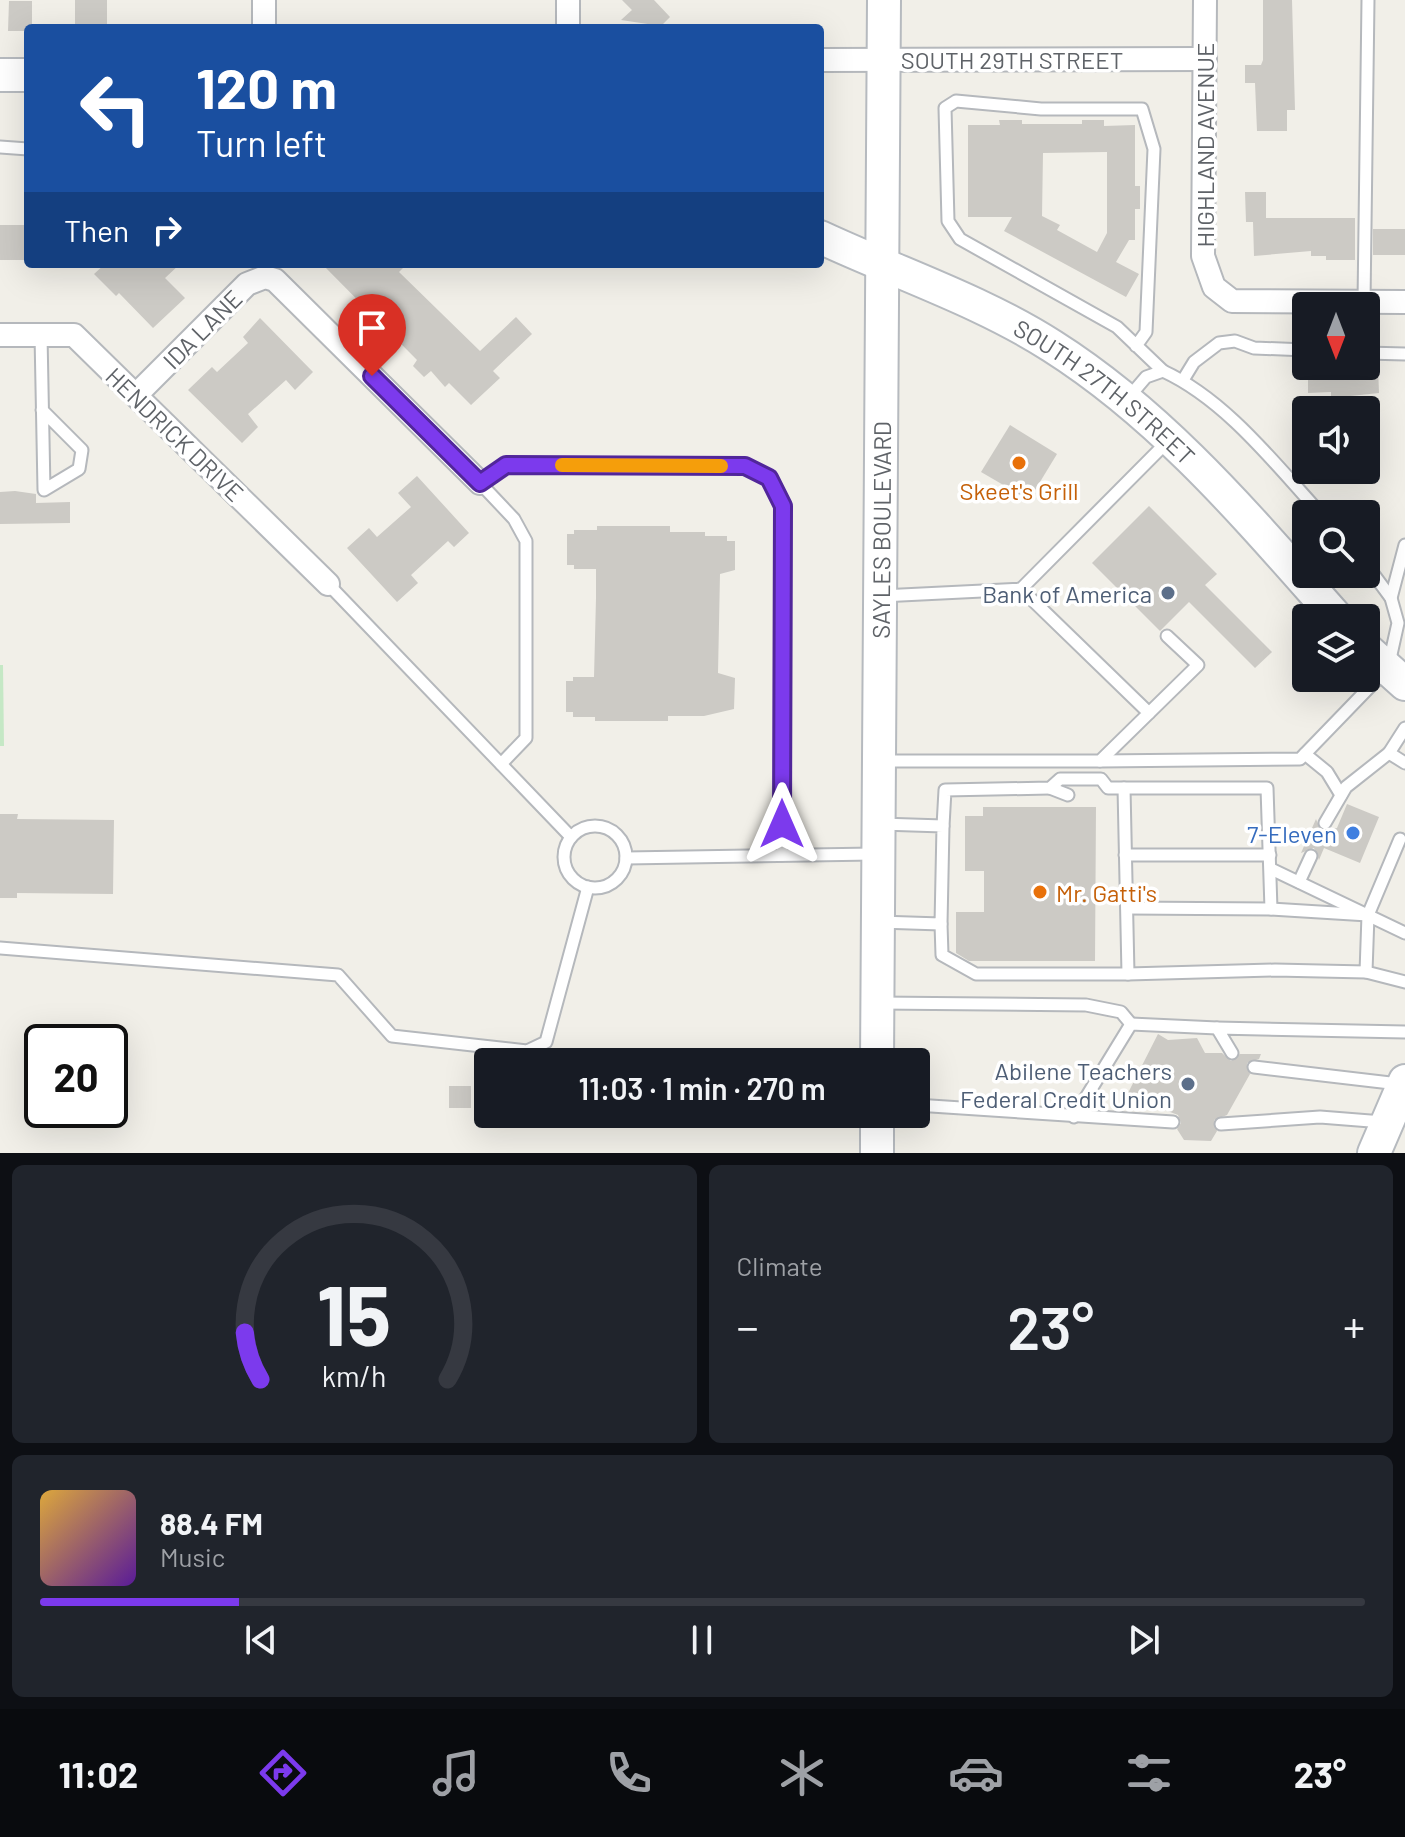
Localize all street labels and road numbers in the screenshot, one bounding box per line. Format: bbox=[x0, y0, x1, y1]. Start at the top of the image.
street label: HIGHLAND AVENUE bbox=[1190, 42, 1219, 248]
street label: SOUTH 29TH STREET bbox=[901, 45, 1123, 74]
street label: IDA LANE bbox=[157, 284, 247, 374]
street label: SOUTH 27TH STREET bbox=[1009, 312, 1202, 470]
street label: HENDRICK DRIVE bbox=[100, 361, 250, 507]
street label: SAYLES BOULEVARD bbox=[865, 421, 896, 639]

